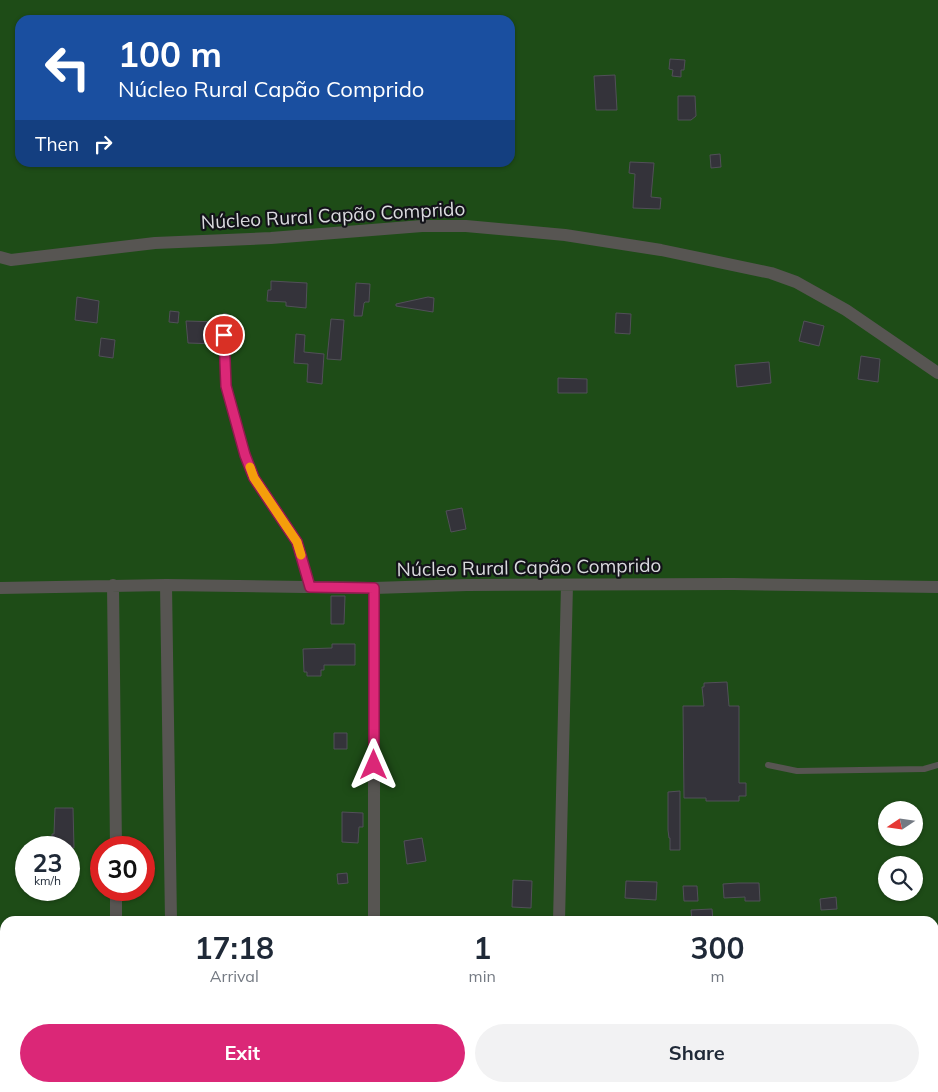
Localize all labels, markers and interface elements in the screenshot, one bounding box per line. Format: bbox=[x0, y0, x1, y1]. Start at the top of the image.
text: 100 m bbox=[118, 32, 222, 76]
icon: left bbox=[35, 35, 100, 100]
text: Núcleo Rural Capão Comprido bbox=[118, 75, 424, 103]
icon: right bbox=[89, 130, 117, 158]
text: Then bbox=[35, 132, 79, 156]
street label: Núcleo Rural Capão Comprido bbox=[200, 196, 466, 234]
pin bbox=[203, 314, 245, 356]
icon: arrive bbox=[210, 321, 238, 349]
street label: Núcleo Rural Capão Comprido bbox=[396, 553, 662, 581]
position arrow bbox=[347, 738, 399, 790]
north arrow bbox=[878, 801, 922, 846]
map controls bbox=[878, 801, 923, 901]
speed limit sign: 30 bbox=[90, 836, 155, 901]
text: 23 bbox=[32, 847, 63, 878]
button: search bbox=[878, 856, 923, 901]
text: km/h bbox=[34, 873, 61, 888]
text: 17:18 bbox=[195, 929, 274, 967]
text: 1 bbox=[473, 929, 491, 967]
text: 300 bbox=[690, 929, 744, 967]
text: Arrival bbox=[210, 966, 259, 986]
text: min bbox=[469, 966, 496, 986]
text: m bbox=[710, 966, 724, 986]
button: Exit bbox=[20, 1024, 465, 1082]
button: Share bbox=[475, 1024, 919, 1082]

